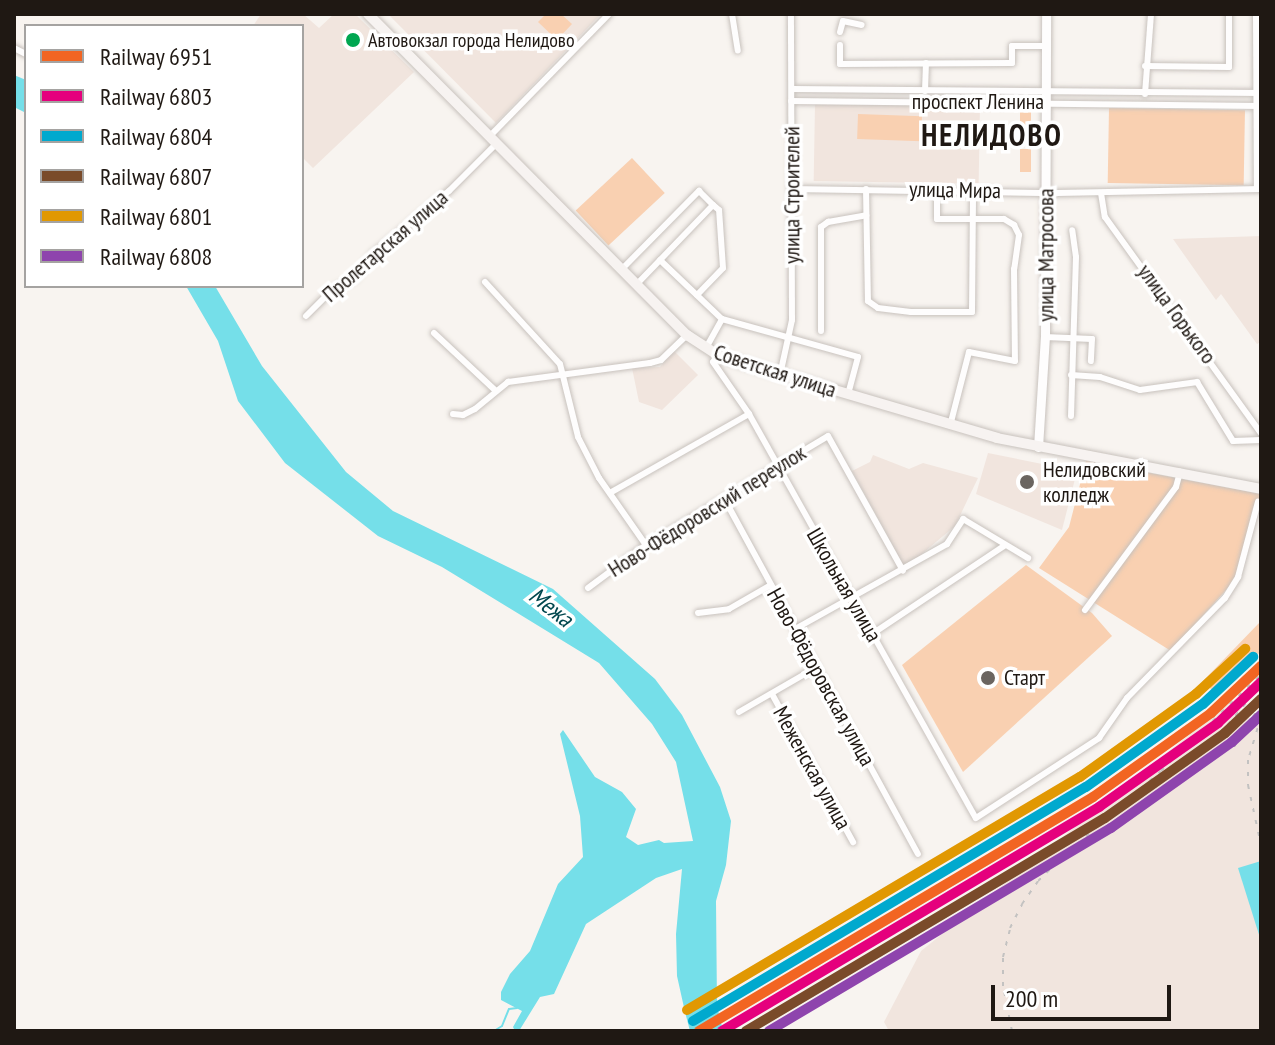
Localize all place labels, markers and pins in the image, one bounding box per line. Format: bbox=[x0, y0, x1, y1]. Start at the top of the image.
place label: Автовокзал города Нелидово bbox=[368, 28, 575, 52]
marker: Автовокзал города Нелидово bbox=[345, 32, 361, 48]
place label: Нелидовский колледж bbox=[1043, 456, 1146, 508]
marker: Нелидовский колледж bbox=[1018, 473, 1036, 491]
place label: Старт bbox=[1004, 665, 1045, 691]
marker: Старт bbox=[979, 669, 997, 687]

